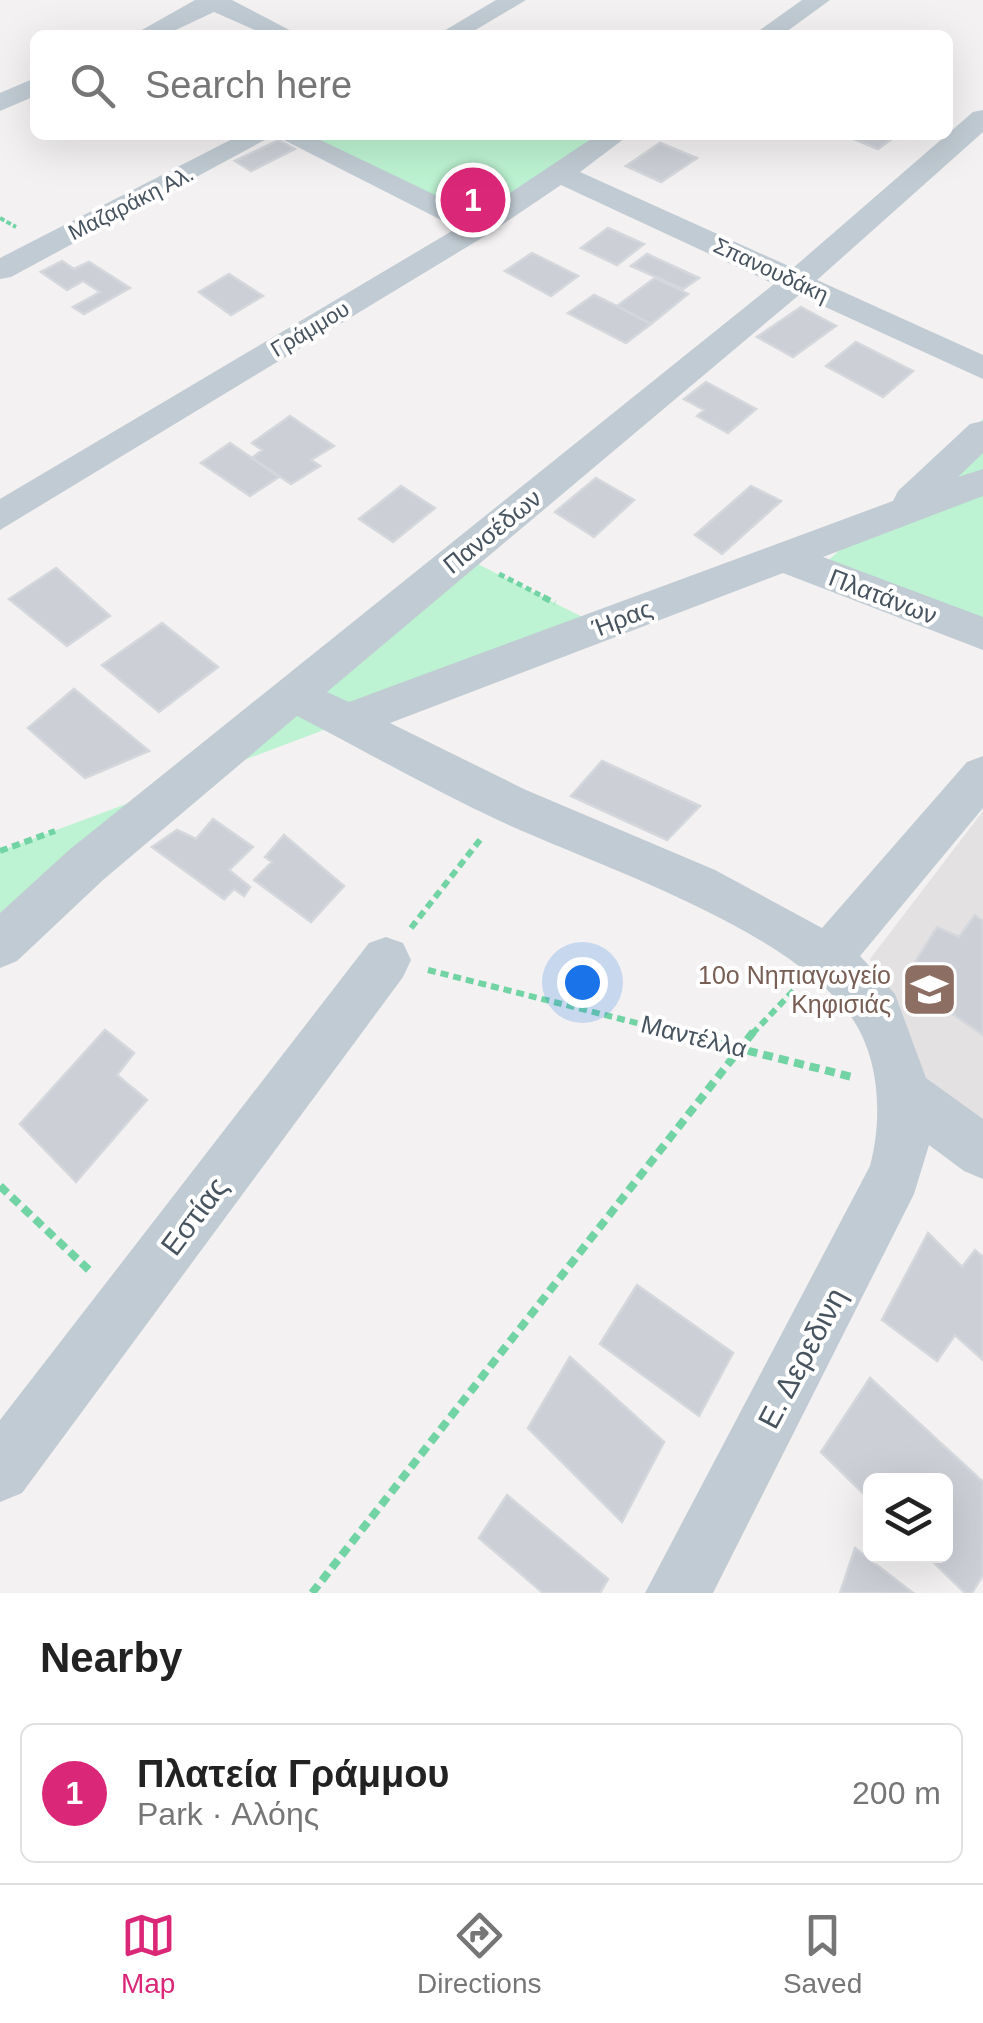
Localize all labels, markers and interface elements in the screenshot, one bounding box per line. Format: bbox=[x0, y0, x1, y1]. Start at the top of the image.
search box bbox=[30, 30, 953, 140]
icon: search bbox=[65, 58, 120, 113]
text: Search here bbox=[145, 64, 352, 106]
street label: Μαζαράκη Αλ. bbox=[64, 161, 198, 245]
pin: 1 bbox=[440, 162, 506, 238]
street label: Σπανουδάκη bbox=[710, 233, 832, 307]
street label: Γράμμου bbox=[266, 296, 354, 362]
street label: Πανσέδων bbox=[438, 483, 546, 579]
street label: Πλατάνων bbox=[825, 563, 941, 629]
street label: Ήρας bbox=[587, 594, 656, 642]
your location bbox=[557, 957, 608, 1008]
school or university icon: 10ο Νηπιαγωγείο Κηφισιάς bbox=[900, 959, 960, 1019]
place label: 10ο Νηπιαγωγείο Κηφισιάς bbox=[698, 961, 891, 1018]
street label: Μαντέλλα bbox=[638, 1009, 750, 1063]
street label: Εστίας bbox=[154, 1171, 234, 1261]
street label: Ε. Δερεδινη bbox=[751, 1282, 853, 1434]
map controls bbox=[863, 1473, 953, 1563]
button: layers bbox=[863, 1473, 953, 1563]
text: Nearby bbox=[40, 1634, 182, 1681]
text: Πλατεία Γράμμου bbox=[137, 1753, 449, 1795]
text: 1 bbox=[66, 1775, 83, 1811]
text: 200 m bbox=[852, 1775, 941, 1811]
text: Park · Αλόης bbox=[137, 1796, 319, 1832]
tab: Map bbox=[121, 1908, 176, 2000]
tab: Directions bbox=[417, 1908, 542, 2000]
tab: Saved bbox=[783, 1908, 862, 2000]

